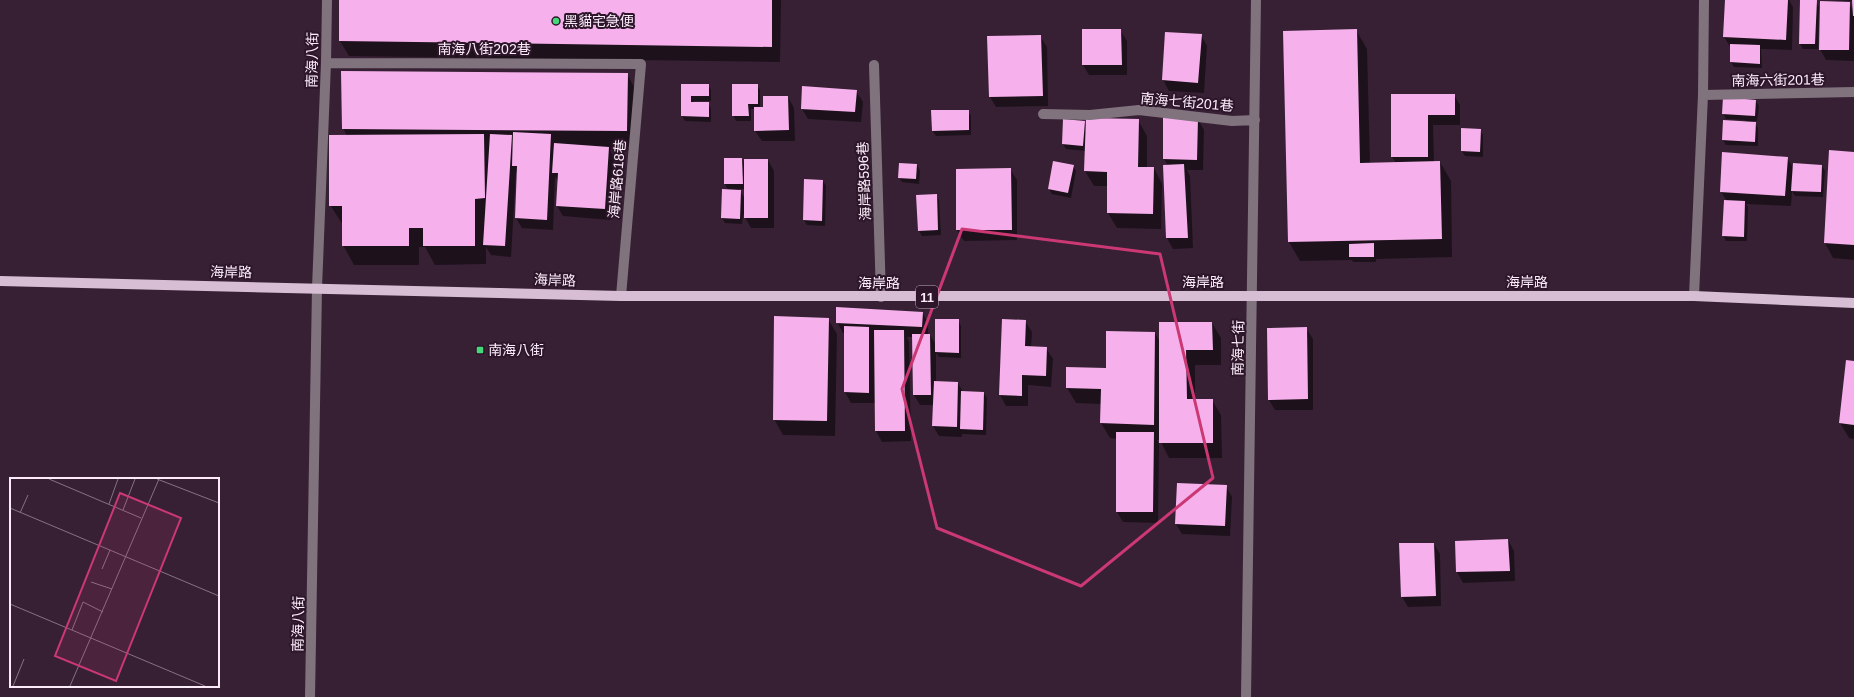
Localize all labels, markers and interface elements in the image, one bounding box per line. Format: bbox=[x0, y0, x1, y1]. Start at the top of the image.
place label: 黑貓宅急便 bbox=[564, 13, 634, 29]
marker: 黑貓宅急便 bbox=[551, 16, 561, 26]
street label: 南海八街 bbox=[304, 32, 320, 88]
street label: 南海八街202巷 bbox=[437, 41, 531, 57]
street label: 南海六街201巷 bbox=[1731, 71, 1825, 89]
street label: 南海七街201巷 bbox=[1140, 90, 1234, 114]
street label: 海岸路618巷 bbox=[606, 139, 628, 219]
street label: 海岸路596巷 bbox=[855, 141, 873, 221]
street label: 海岸路 bbox=[210, 264, 252, 280]
street label: 海岸路 bbox=[534, 271, 576, 289]
street label: 海岸路 bbox=[1182, 274, 1224, 290]
street label: 海岸路 bbox=[1506, 274, 1548, 290]
street label: 海岸路 bbox=[858, 275, 900, 291]
road number: 11 bbox=[916, 286, 938, 308]
street label: 南海七街 bbox=[1230, 320, 1246, 376]
place label: 南海八街 bbox=[488, 342, 544, 358]
marker: 南海八街 bbox=[475, 345, 485, 355]
inset map bbox=[10, 478, 219, 687]
street label: 南海八街 bbox=[290, 596, 306, 652]

